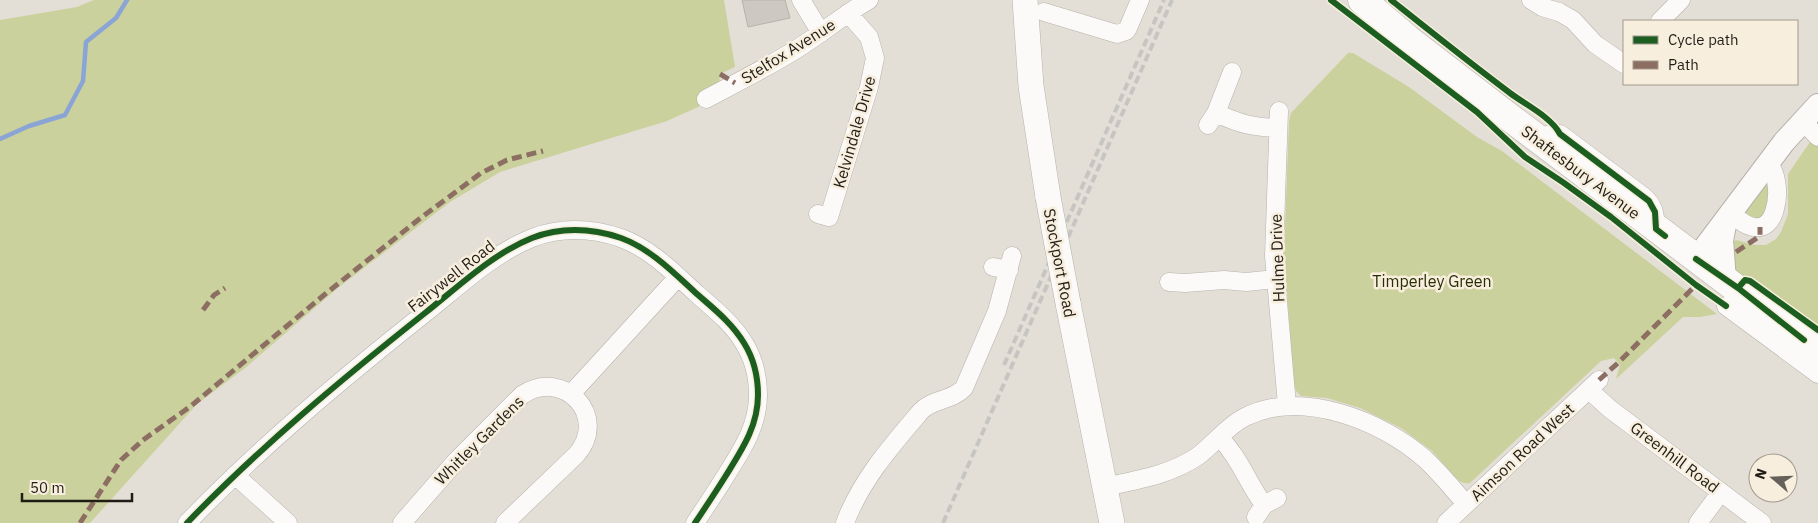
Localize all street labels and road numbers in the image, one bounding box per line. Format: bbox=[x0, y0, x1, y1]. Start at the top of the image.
street label: Stelfox Avenue bbox=[737, 14, 839, 88]
street label: Kelvindale Drive bbox=[828, 74, 880, 190]
street label: Shaftesbury Avenue bbox=[1518, 121, 1645, 223]
street label: Stockport Road bbox=[1040, 207, 1080, 319]
street label: Hulme Drive bbox=[1265, 213, 1289, 303]
street label: Fairywell Road bbox=[403, 236, 499, 316]
street label: Whitley Gardens bbox=[430, 391, 528, 489]
street label: Aimson Road West bbox=[1466, 399, 1578, 505]
street label: Greenhill Road bbox=[1627, 417, 1723, 497]

